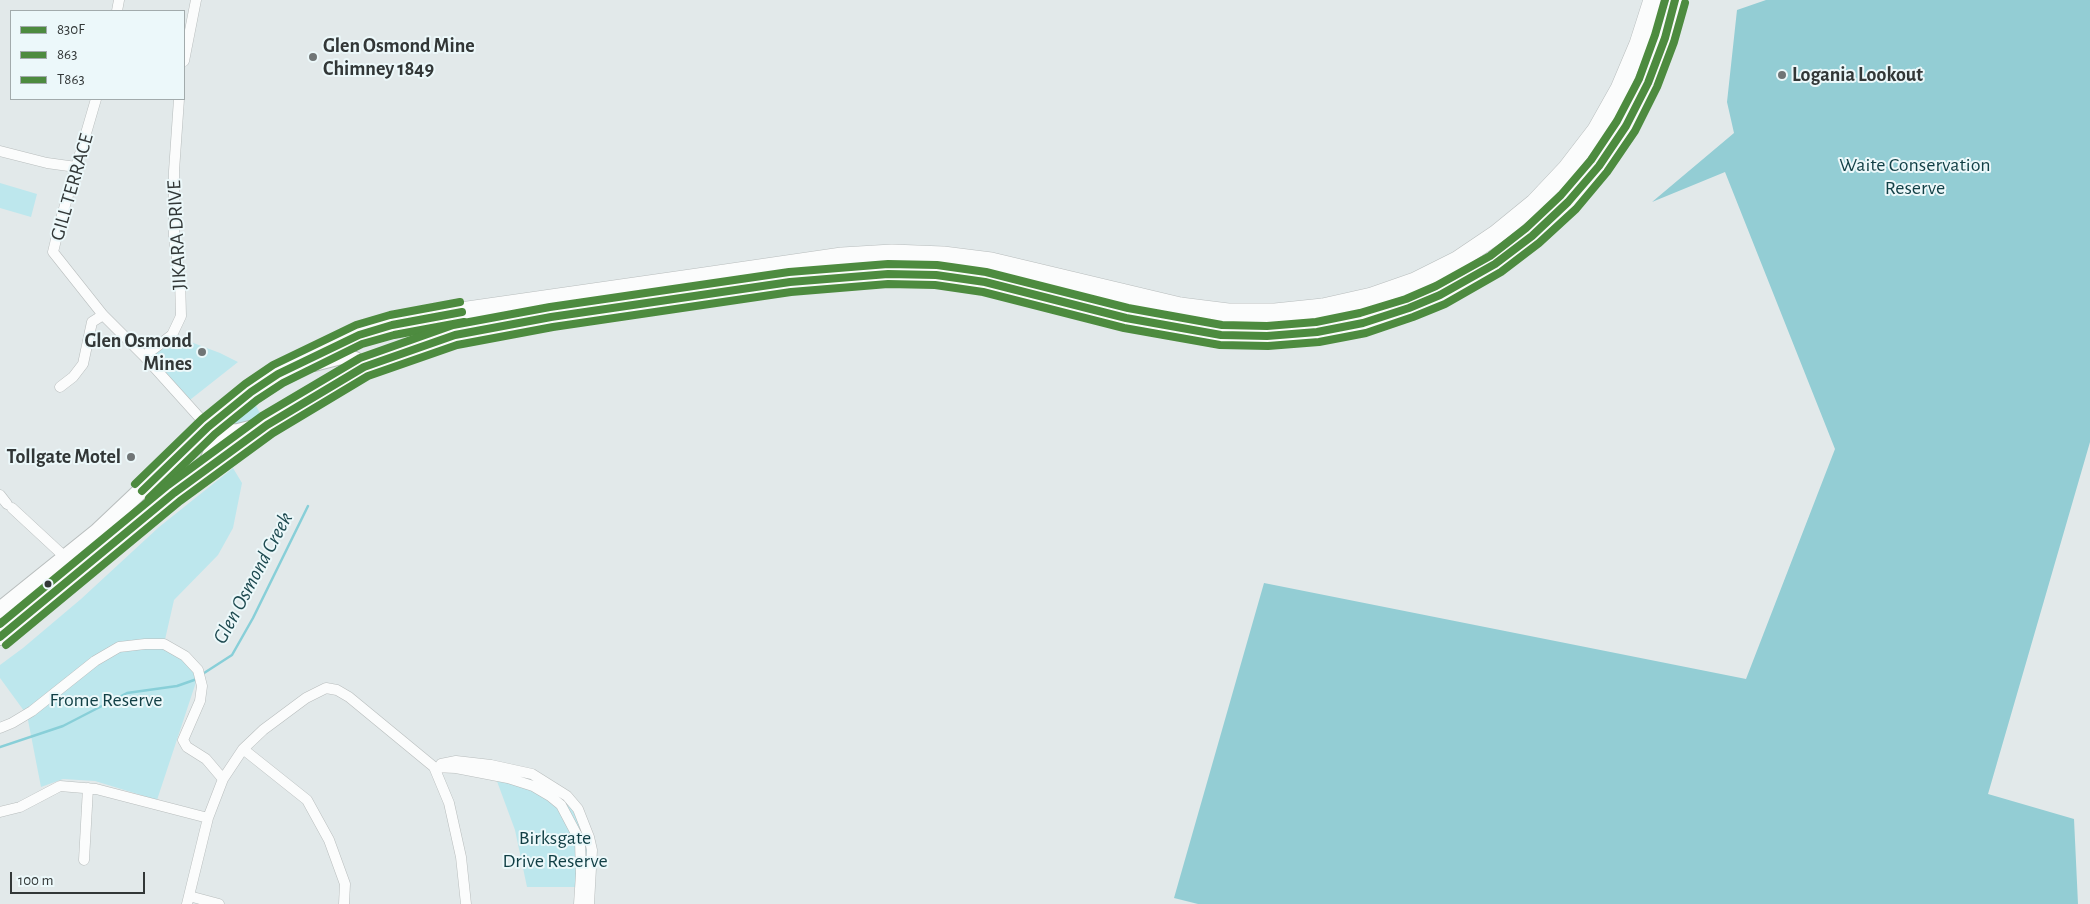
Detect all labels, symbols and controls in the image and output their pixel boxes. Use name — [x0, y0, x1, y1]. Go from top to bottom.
legend — [10, 10, 185, 100]
text: 830F — [57, 22, 85, 37]
place label: Glen Osmond Mine Chimney 1849 — [323, 34, 475, 81]
text: 863 — [57, 47, 77, 62]
marker: Glen Osmond Mine Chimney 1849 — [307, 51, 319, 63]
place label: Logania Lookout — [1792, 63, 1923, 87]
marker: Logania Lookout — [1776, 69, 1788, 81]
text: T863 — [57, 72, 85, 87]
street label: GILL TERRACE — [45, 131, 99, 243]
park label: Waite Conservation Reserve — [1839, 153, 1991, 200]
street label: JIKARA DRIVE — [162, 179, 192, 291]
place label: Glen Osmond Mines — [84, 329, 192, 376]
marker: Glen Osmond Mines — [196, 346, 208, 358]
place label: Tollgate Motel — [7, 445, 121, 469]
marker: Tollgate Motel — [125, 451, 137, 463]
water label: Glen Osmond Creek — [208, 508, 298, 648]
unlabelled marker — [43, 579, 53, 589]
park label: Frome Reserve — [50, 688, 162, 712]
park label: Birksgate Drive Reserve — [502, 826, 608, 873]
scale bar — [12, 862, 148, 894]
text: 100 m — [18, 873, 53, 888]

